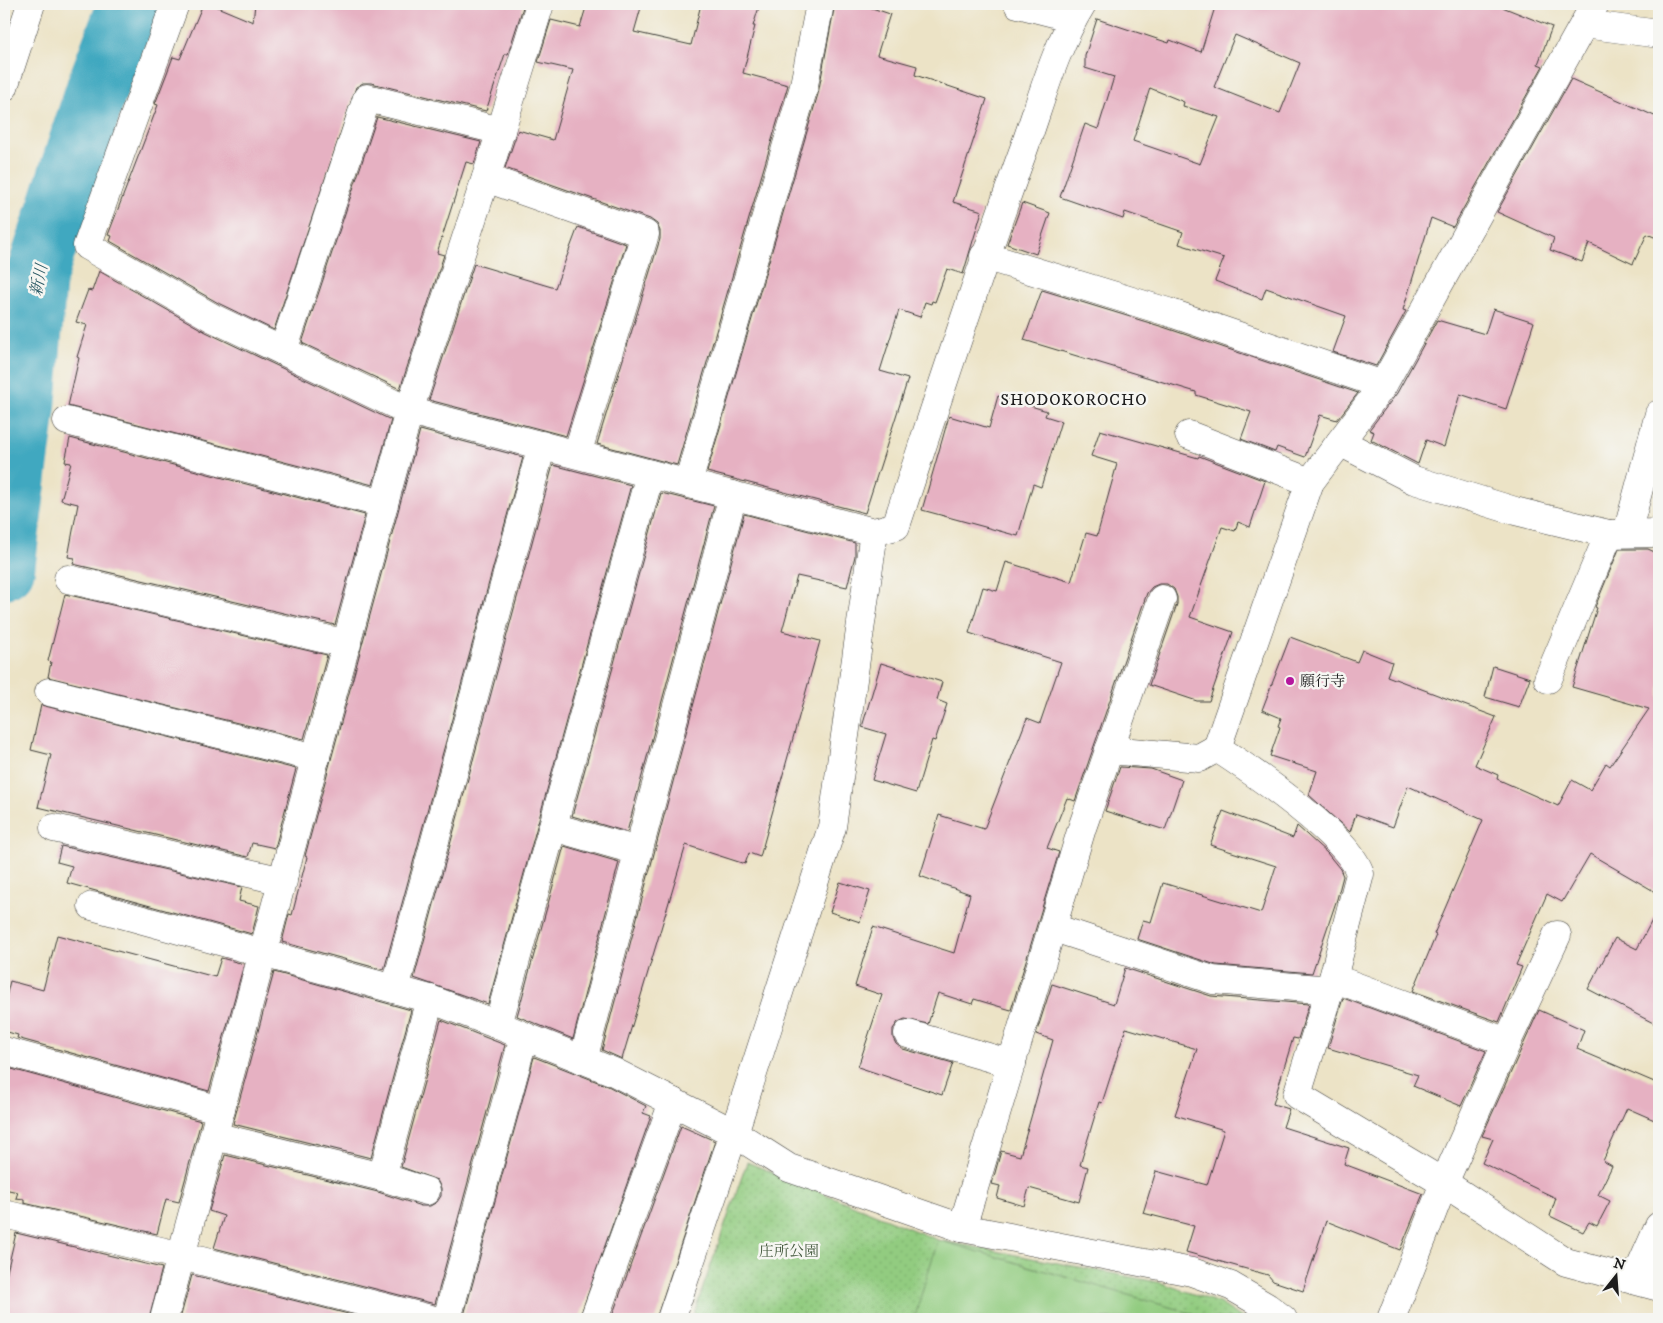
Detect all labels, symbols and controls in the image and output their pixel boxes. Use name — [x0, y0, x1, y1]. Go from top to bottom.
water label: 新川 — [26, 261, 52, 298]
district label: SHODOKOROCHO — [1000, 390, 1148, 410]
place label: 願行寺 — [1300, 672, 1345, 691]
marker: 願行寺 — [1284, 675, 1296, 687]
park label: 庄所公園 — [759, 1242, 819, 1261]
north arrow — [1590, 1250, 1640, 1300]
text: N — [1611, 1254, 1628, 1275]

